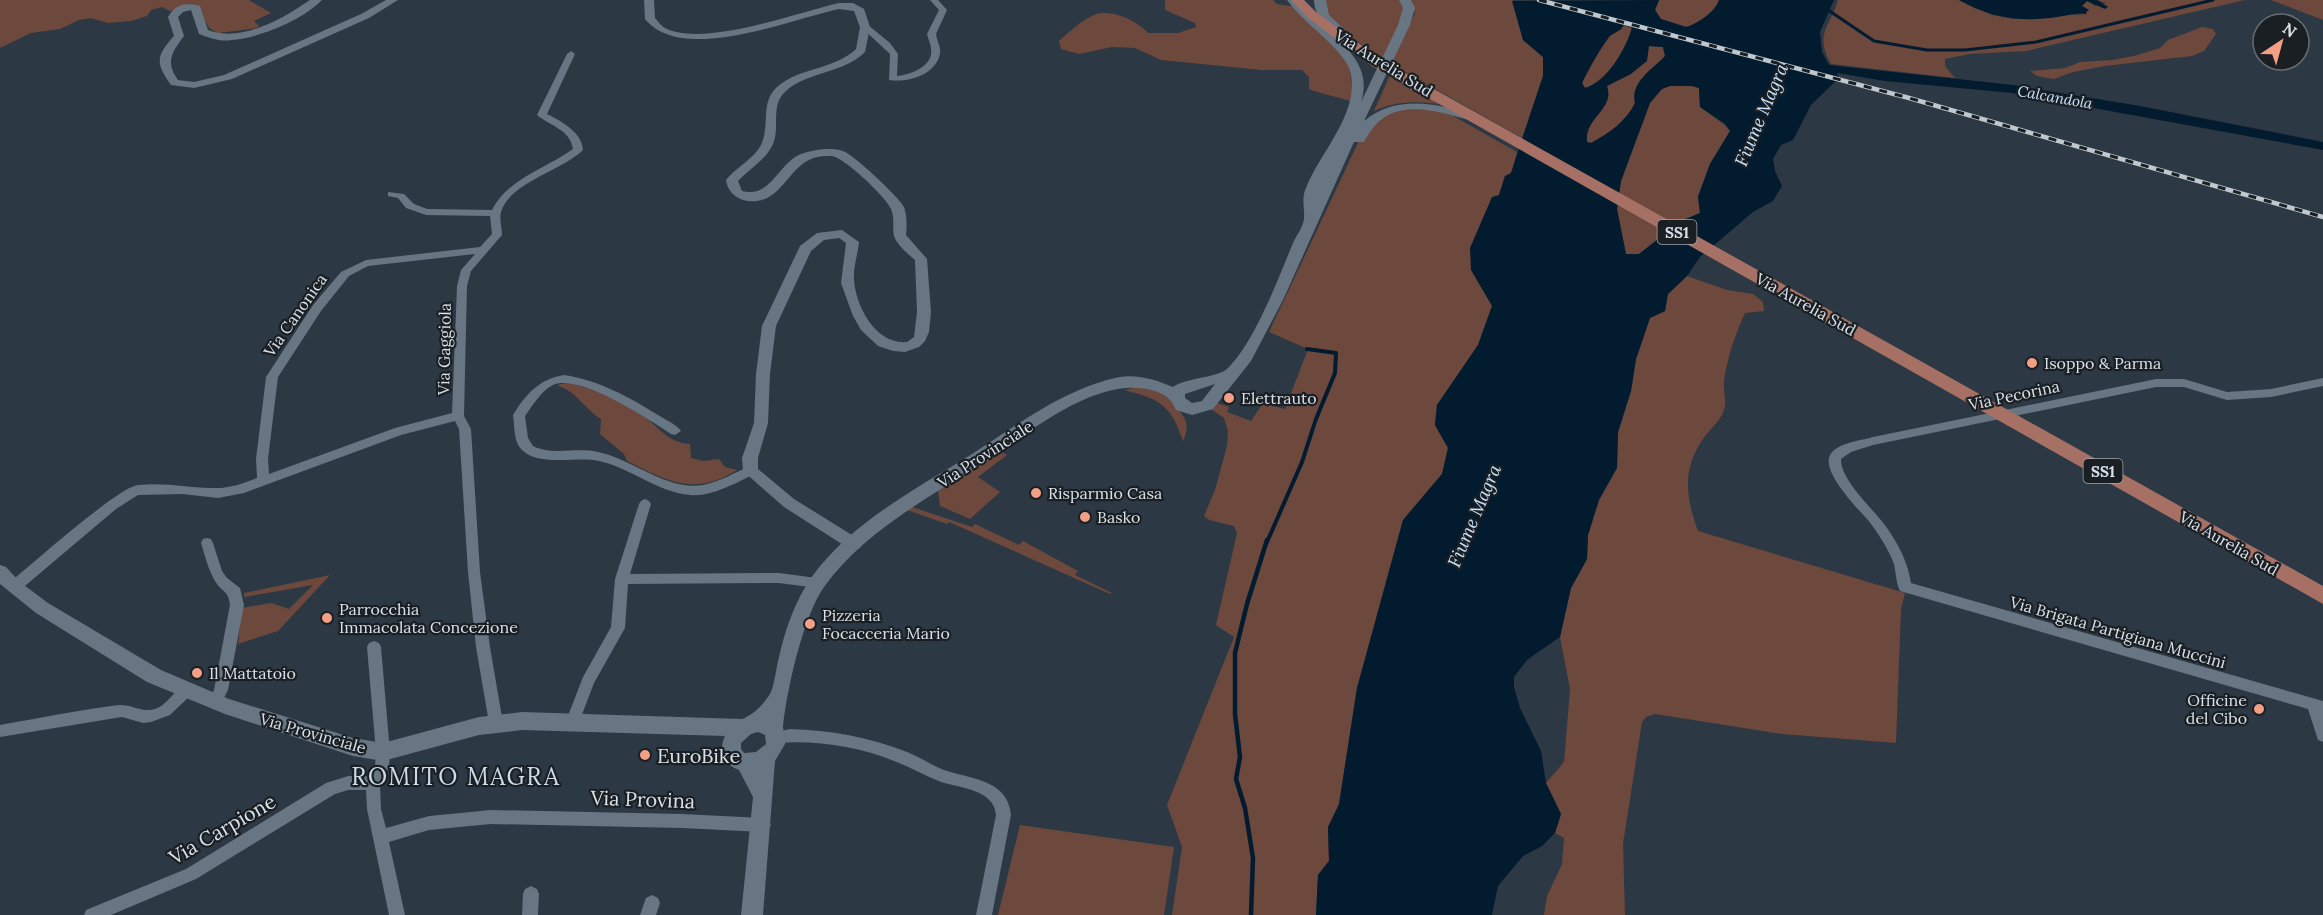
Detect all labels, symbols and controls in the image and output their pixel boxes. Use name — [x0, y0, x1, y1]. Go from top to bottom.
north arrow — [2251, 12, 2311, 72]
text: N — [2279, 18, 2301, 42]
street label: Via Aurelia Sud — [1331, 24, 1437, 101]
water label: Fiume Magra — [1729, 60, 1793, 170]
water label: Calcandola — [2016, 81, 2095, 113]
road number: SS1 — [1658, 220, 1696, 244]
street label: Via Aurelia Sud — [1751, 268, 1860, 340]
street label: Via Canonica — [259, 270, 331, 361]
street label: Via Gaggiola — [433, 303, 455, 396]
place label: Isoppo & Parma — [2044, 353, 2161, 373]
marker: Isoppo & Parma — [2025, 356, 2039, 370]
street label: Via Pecorina — [1966, 376, 2061, 415]
place label: Elettrauto — [1241, 388, 1317, 408]
marker: Elettrauto — [1222, 391, 1236, 405]
street label: Via Provinciale — [933, 416, 1037, 493]
road number: SS1 — [2084, 459, 2122, 483]
water label: Fiume Magra — [1442, 461, 1506, 571]
place label: Risparmio Casa — [1048, 483, 1162, 503]
marker: Risparmio Casa — [1029, 486, 1043, 500]
street label: Via Aurelia Sud — [2175, 506, 2283, 580]
place label: Basko — [1097, 507, 1140, 527]
marker: Basko — [1078, 510, 1092, 524]
street label: Via Brigata Partigiana Muccini — [2007, 591, 2228, 672]
place label: Parrocchia Immacolata Concezione — [339, 599, 518, 637]
place label: Pizzeria Focacceria Mario — [822, 605, 950, 643]
marker: Parrocchia Immacolata Concezione — [320, 611, 334, 625]
marker: Pizzeria Focacceria Mario — [803, 617, 817, 631]
place label: Il Mattatoio — [209, 663, 296, 683]
marker: Il Mattatoio — [190, 666, 204, 680]
place label: Officine del Cibo — [2186, 690, 2247, 728]
marker: Officine del Cibo — [2252, 702, 2266, 716]
street label: Via Provinciale — [257, 708, 369, 758]
place label: EuroBike — [657, 743, 740, 768]
marker: EuroBike — [638, 748, 652, 762]
district label: ROMITO MAGRA — [351, 761, 561, 792]
street label: Via Provina — [589, 785, 696, 813]
street label: Via Carpione — [163, 788, 280, 870]

